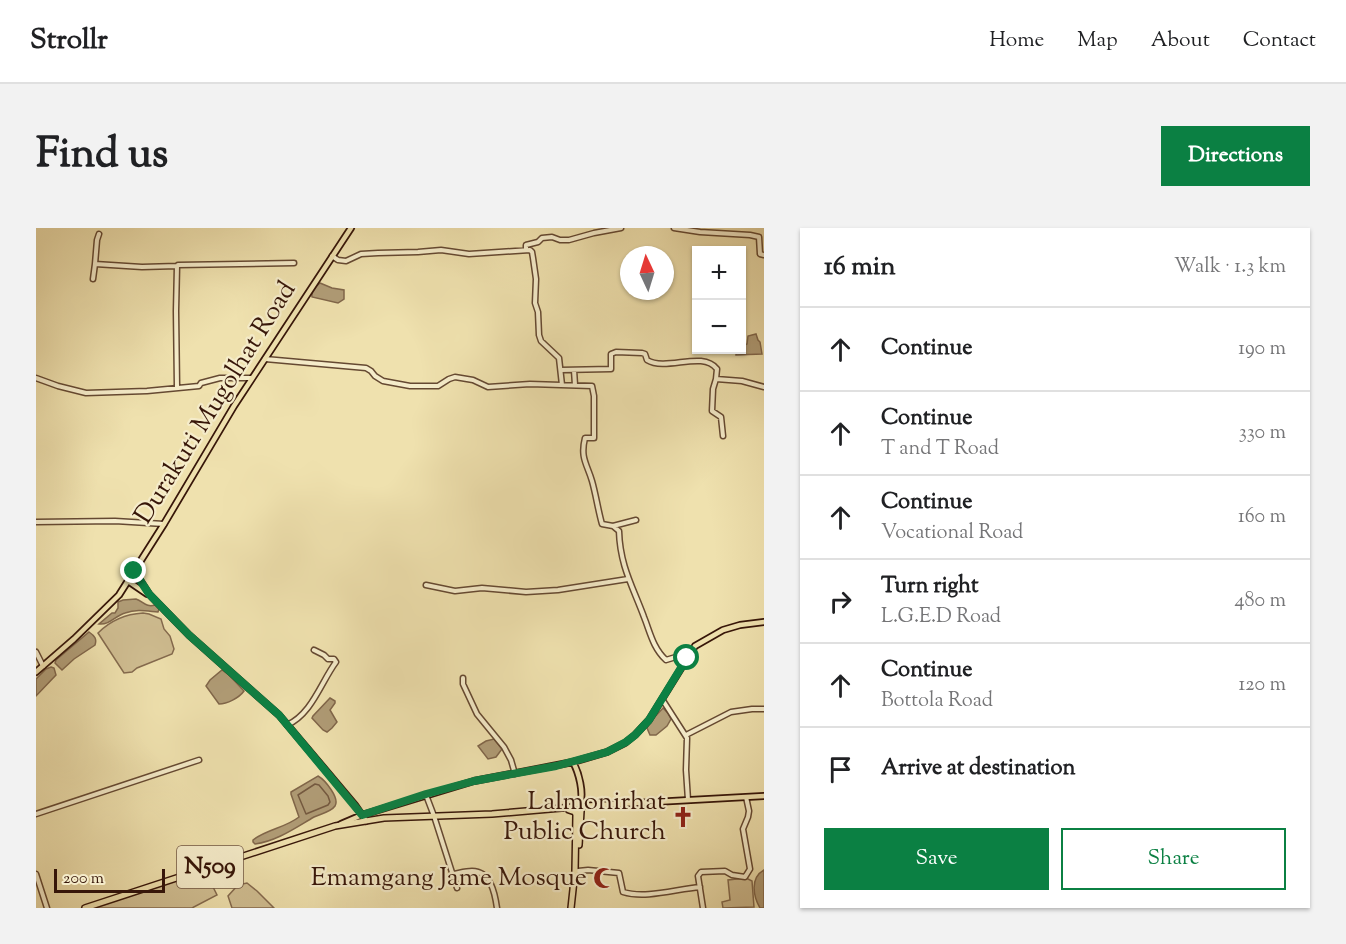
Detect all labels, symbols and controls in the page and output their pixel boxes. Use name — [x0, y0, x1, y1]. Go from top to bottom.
text: Strollr — [30, 21, 108, 61]
text: Home — [989, 26, 1044, 56]
text: Map — [1077, 26, 1118, 56]
text: About — [1151, 26, 1210, 56]
text: Contact — [1243, 26, 1316, 56]
text: Find us — [36, 126, 168, 186]
button: Directions — [1161, 126, 1310, 186]
north arrow — [620, 246, 674, 300]
map controls — [692, 246, 746, 354]
button: + — [692, 246, 746, 300]
text: 16 min — [824, 249, 896, 286]
text: Walk · 1.3 km — [1174, 253, 1286, 282]
street label: Durakuti Mugolhat Road — [126, 274, 306, 532]
button: − — [692, 300, 746, 354]
icon: ahead — [824, 333, 857, 366]
text: Continue — [881, 333, 972, 365]
text: 190 m — [1238, 335, 1286, 364]
text: Continue — [881, 403, 972, 435]
icon: ahead — [824, 417, 857, 450]
text: 330 m — [1239, 419, 1286, 448]
text: T and T Road — [881, 435, 999, 464]
text: Continue — [881, 487, 972, 519]
icon: ahead — [824, 501, 857, 534]
text: 160 m — [1238, 503, 1286, 532]
text: Vocational Road — [881, 519, 1023, 548]
route end — [120, 557, 146, 583]
text: Turn right — [881, 571, 978, 603]
icon: right — [824, 585, 857, 618]
text: 480 m — [1235, 587, 1286, 616]
text: L.G.E.D Road — [881, 603, 1001, 632]
route start — [673, 644, 699, 670]
text: Continue — [881, 655, 972, 687]
icon: ahead — [824, 669, 857, 702]
text: 120 m — [1238, 671, 1286, 700]
text: Bottola Road — [881, 687, 993, 716]
icon: arrive — [824, 753, 857, 786]
text: Arrive at destination — [881, 753, 1076, 785]
place label: Lalmonirhat Public Church — [503, 784, 666, 851]
church icon: Lalmonirhat Public Church — [671, 805, 695, 829]
button: Save — [824, 828, 1049, 890]
button: Share — [1061, 828, 1286, 890]
road number: N509 — [177, 846, 243, 888]
place label: Emamgang Jame Mosque — [311, 860, 587, 897]
scale bar — [54, 866, 165, 894]
mosque icon: Emamgang Jame Mosque — [592, 866, 616, 890]
text: 200 m — [63, 868, 104, 891]

